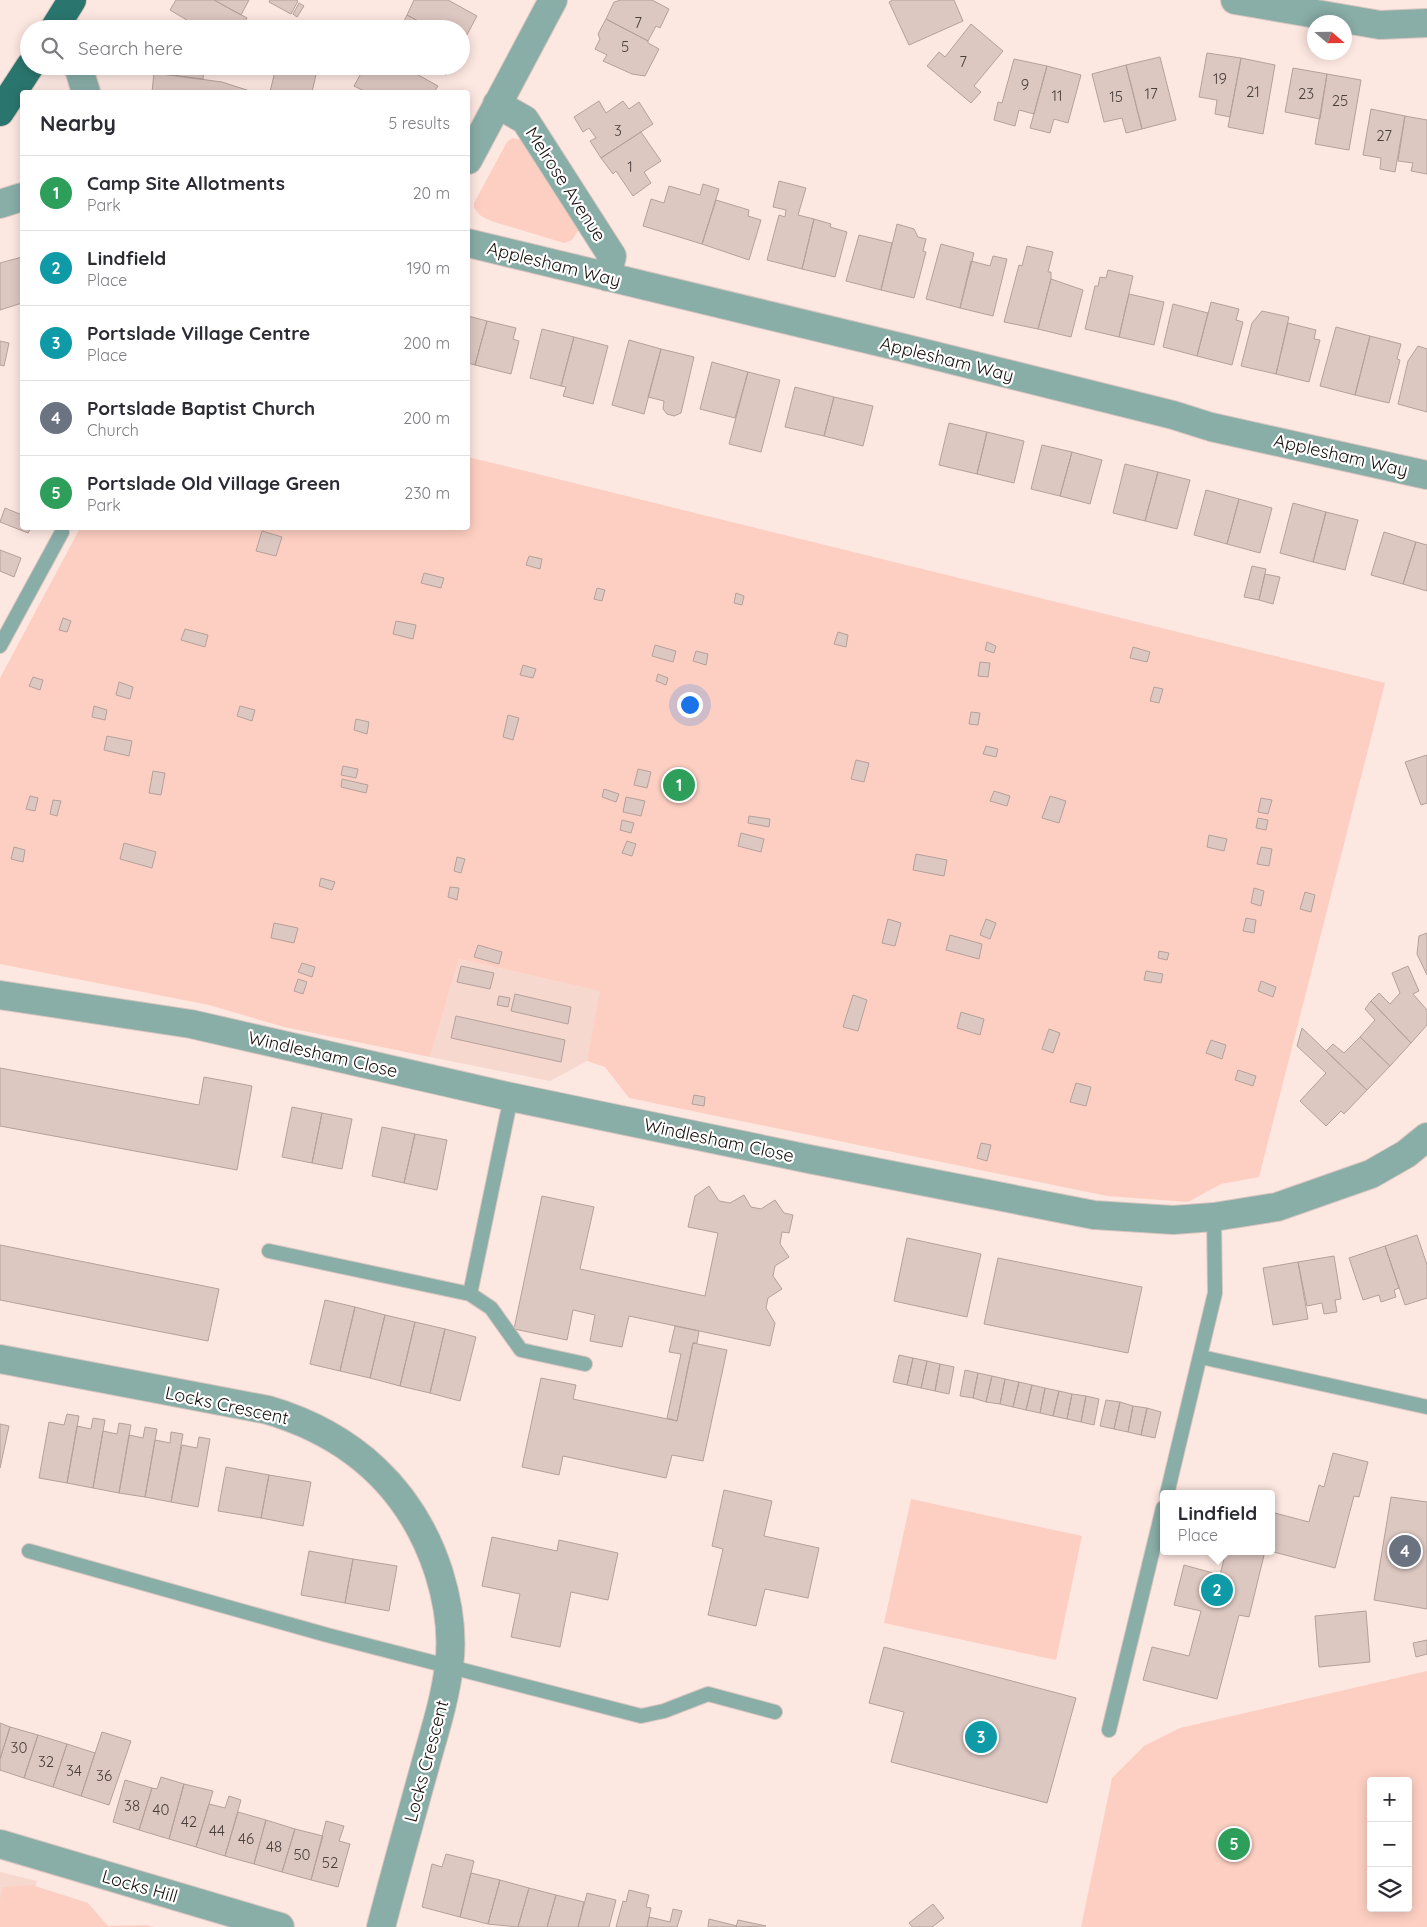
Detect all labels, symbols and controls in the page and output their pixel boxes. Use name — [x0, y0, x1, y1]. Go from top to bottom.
house number: 7 — [634, 13, 642, 32]
north arrow — [1307, 15, 1352, 60]
search box — [20, 20, 470, 75]
icon: search — [38, 34, 66, 62]
text: Search here — [78, 36, 183, 60]
house number: 5 — [621, 37, 629, 56]
house number: 7 — [959, 52, 967, 71]
house number: 19 — [1213, 69, 1227, 88]
house number: 9 — [1021, 75, 1029, 94]
house number: 21 — [1246, 82, 1260, 101]
house number: 17 — [1144, 84, 1158, 103]
house number: 23 — [1298, 84, 1314, 103]
house number: 11 — [1051, 86, 1063, 105]
house number: 15 — [1109, 87, 1123, 106]
house number: 25 — [1332, 91, 1348, 110]
text: Nearby — [40, 110, 116, 136]
text: 5 results — [389, 113, 450, 133]
house number: 3 — [614, 121, 622, 140]
street label: Melrose Avenue — [520, 123, 612, 245]
house number: 27 — [1376, 126, 1392, 145]
house number: 1 — [627, 157, 633, 176]
text: Camp Site Allotments — [87, 171, 285, 195]
text: 1 — [53, 183, 59, 203]
text: 20 m — [413, 183, 450, 203]
text: Park — [87, 195, 121, 215]
street label: Applesham Way — [485, 236, 623, 292]
text: Lindfield — [87, 246, 166, 270]
text: 2 — [51, 258, 61, 278]
text: 190 m — [407, 258, 450, 278]
text: Place — [87, 270, 127, 290]
text: Portslade Village Centre — [87, 321, 310, 345]
street label: Applesham Way — [878, 331, 1016, 387]
text: 3 — [52, 333, 60, 353]
text: 200 m — [403, 333, 450, 353]
text: Place — [87, 345, 127, 365]
text: Portslade Baptist Church — [87, 396, 315, 420]
text: 4 — [51, 408, 61, 428]
text: 200 m — [403, 408, 450, 428]
text: Church — [87, 420, 139, 440]
street label: Applesham Way — [1272, 428, 1410, 482]
text: Portslade Old Village Green — [87, 471, 340, 495]
text: 5 — [51, 483, 61, 503]
text: 230 m — [404, 483, 450, 503]
text: Park — [87, 495, 121, 515]
your location — [677, 692, 703, 718]
pin: 1 — [663, 766, 695, 804]
street label: Windlesham Close — [246, 1026, 400, 1082]
street label: Windlesham Close — [642, 1113, 796, 1167]
street label: Locks Crescent — [163, 1381, 291, 1429]
popup — [1160, 1490, 1275, 1555]
text: Lindfield — [1178, 1501, 1257, 1525]
text: Place — [1178, 1525, 1218, 1545]
pin: 4 — [1389, 1532, 1421, 1570]
pin: 2 — [1201, 1571, 1233, 1609]
street label: Locks Crescent — [399, 1697, 453, 1825]
pin: 3 — [965, 1718, 997, 1756]
house number: 30 — [11, 1738, 27, 1757]
house number: 32 — [38, 1752, 54, 1771]
house number: 34 — [66, 1761, 82, 1780]
house number: 36 — [96, 1766, 112, 1785]
map controls — [1367, 1777, 1412, 1912]
button: + — [1367, 1777, 1412, 1822]
house number: 38 — [124, 1796, 140, 1815]
house number: 40 — [153, 1800, 169, 1819]
house number: 42 — [181, 1812, 197, 1831]
house number: 44 — [209, 1821, 225, 1840]
button: − — [1367, 1822, 1412, 1867]
pin: 5 — [1218, 1825, 1250, 1863]
house number: 46 — [238, 1829, 254, 1848]
house number: 48 — [266, 1837, 282, 1856]
house number: 50 — [293, 1845, 311, 1864]
house number: 52 — [322, 1853, 338, 1872]
street label: Locks Hill — [99, 1864, 181, 1908]
button: layers — [1367, 1867, 1412, 1912]

